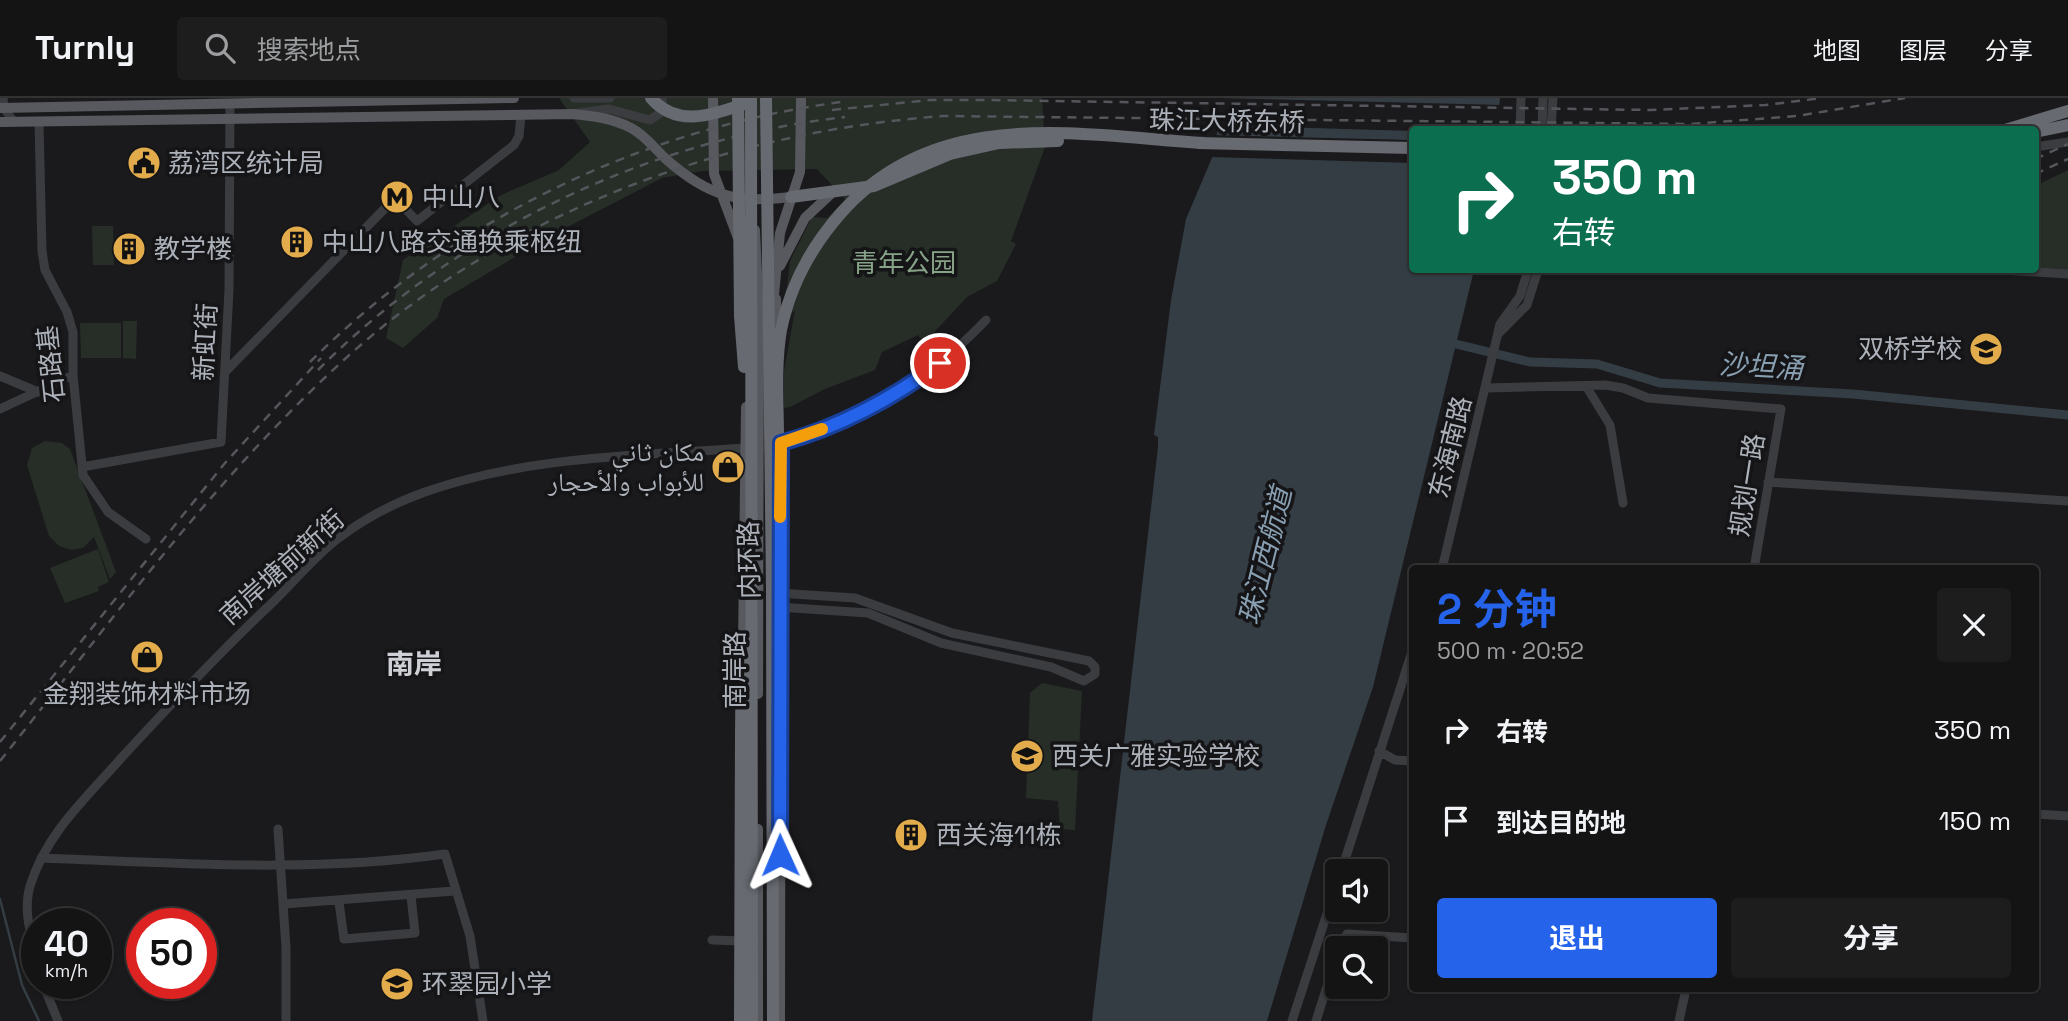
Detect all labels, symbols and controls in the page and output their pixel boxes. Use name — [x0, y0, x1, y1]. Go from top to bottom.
search box — [177, 17, 667, 80]
text: Turnly — [35, 27, 135, 69]
icon: search — [201, 29, 239, 67]
text: 搜索地点 — [257, 33, 361, 67]
text: 地图 — [1813, 35, 1861, 66]
text: 图层 — [1899, 35, 1947, 66]
text: 分享 — [1985, 35, 2033, 66]
street label: 珠江大桥东桥 — [1149, 103, 1305, 139]
public building icon: 荔湾区统计局 — [125, 144, 163, 182]
place label: 荔湾区统计局 — [168, 146, 324, 180]
text: 350 m — [1552, 146, 1697, 208]
icon: right — [1437, 154, 1528, 245]
metro station icon: 中山八 — [378, 178, 416, 216]
place label: 中山八 — [422, 180, 500, 214]
text: 右转 — [1552, 213, 1616, 253]
building icon: 中山八路交通换乘枢纽 — [278, 223, 316, 261]
place label: 中山八路交通换乘枢纽 — [322, 225, 582, 259]
building icon: 教学楼 — [110, 230, 148, 268]
place label: 教学楼 — [154, 232, 232, 266]
park label: 青年公园 — [852, 246, 956, 280]
street label: 新虹街 — [186, 302, 224, 382]
street label: 石路基 — [30, 323, 72, 405]
school or university icon: 双桥学校 — [1967, 330, 2005, 368]
place label: 双桥学校 — [1858, 332, 1962, 366]
pin — [910, 333, 970, 393]
icon: arrive — [921, 344, 959, 382]
water label: 沙坦涌 — [1718, 346, 1807, 386]
street label: 东海南路 — [1421, 392, 1479, 502]
street label: 规划一路 — [1722, 431, 1772, 539]
place label: مكان ثاني للأبواب والأحجار — [547, 435, 704, 499]
shop icon: مكان ثاني للأبواب والأحجار — [709, 448, 747, 486]
water label: 珠江西航道 — [1231, 480, 1300, 628]
street label: 南岸塘前新街 — [213, 502, 351, 632]
street label: 内环路 — [731, 521, 767, 599]
text: 2 分钟 — [1437, 583, 1557, 636]
button: close — [1937, 588, 2011, 662]
street label: 南岸路 — [718, 631, 752, 709]
text: 500 m · 20:52 — [1437, 636, 1584, 666]
shop icon: 金翔装饰材料市场 — [128, 638, 166, 676]
district label: 南岸 — [386, 646, 442, 682]
place label: 金翔装饰材料市场 — [43, 677, 251, 711]
icon: right — [1437, 711, 1475, 749]
text: 350 m — [1934, 713, 2011, 747]
text: 右转 — [1496, 715, 1548, 749]
school or university icon: 西关广雅实验学校 — [1008, 737, 1046, 775]
place label: 西关广雅实验学校 — [1052, 739, 1260, 773]
icon: arrive — [1437, 802, 1475, 840]
text: 150 m — [1939, 804, 2011, 838]
text: 到达目的地 — [1496, 806, 1626, 840]
building icon: 西关海11栋 — [892, 816, 930, 854]
position arrow — [743, 818, 817, 892]
place label: 西关海11栋 — [936, 818, 1062, 852]
map controls — [1325, 859, 1388, 999]
button: sound — [1325, 859, 1388, 922]
button: 退出 — [1437, 898, 1717, 978]
button: 分享 — [1731, 898, 2011, 978]
speed limit sign: 50 — [126, 908, 217, 999]
text: 40 — [44, 922, 89, 966]
button: search — [1325, 936, 1388, 999]
text: km/h — [45, 959, 88, 982]
school or university icon: 环翠园小学 — [378, 965, 416, 1003]
place label: 环翠园小学 — [422, 967, 552, 1001]

